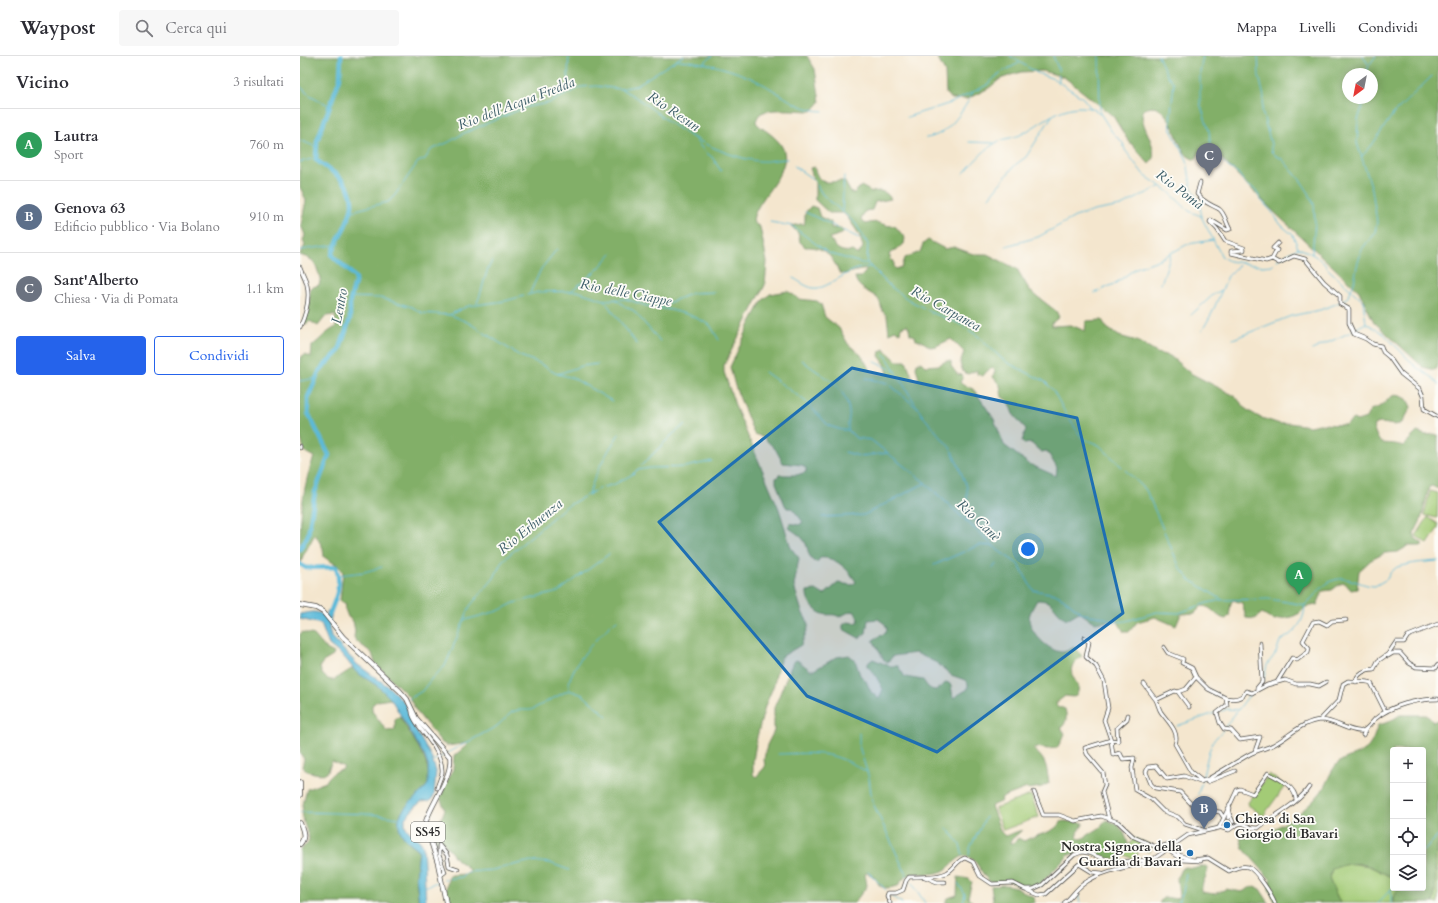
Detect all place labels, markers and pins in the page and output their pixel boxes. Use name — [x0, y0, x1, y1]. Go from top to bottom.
pin: C — [1196, 143, 1222, 176]
pin: A — [1286, 562, 1312, 595]
pin: B — [1191, 796, 1217, 829]
place label: Chiesa di San Giorgio di Bavari — [1235, 810, 1338, 843]
marker: Chiesa di San Giorgio di Bavari — [1222, 820, 1232, 830]
place label: Nostra Signora della Guardia di Bavari — [1061, 838, 1183, 871]
marker: Nostra Signora della Guardia di Bavari — [1185, 848, 1195, 858]

